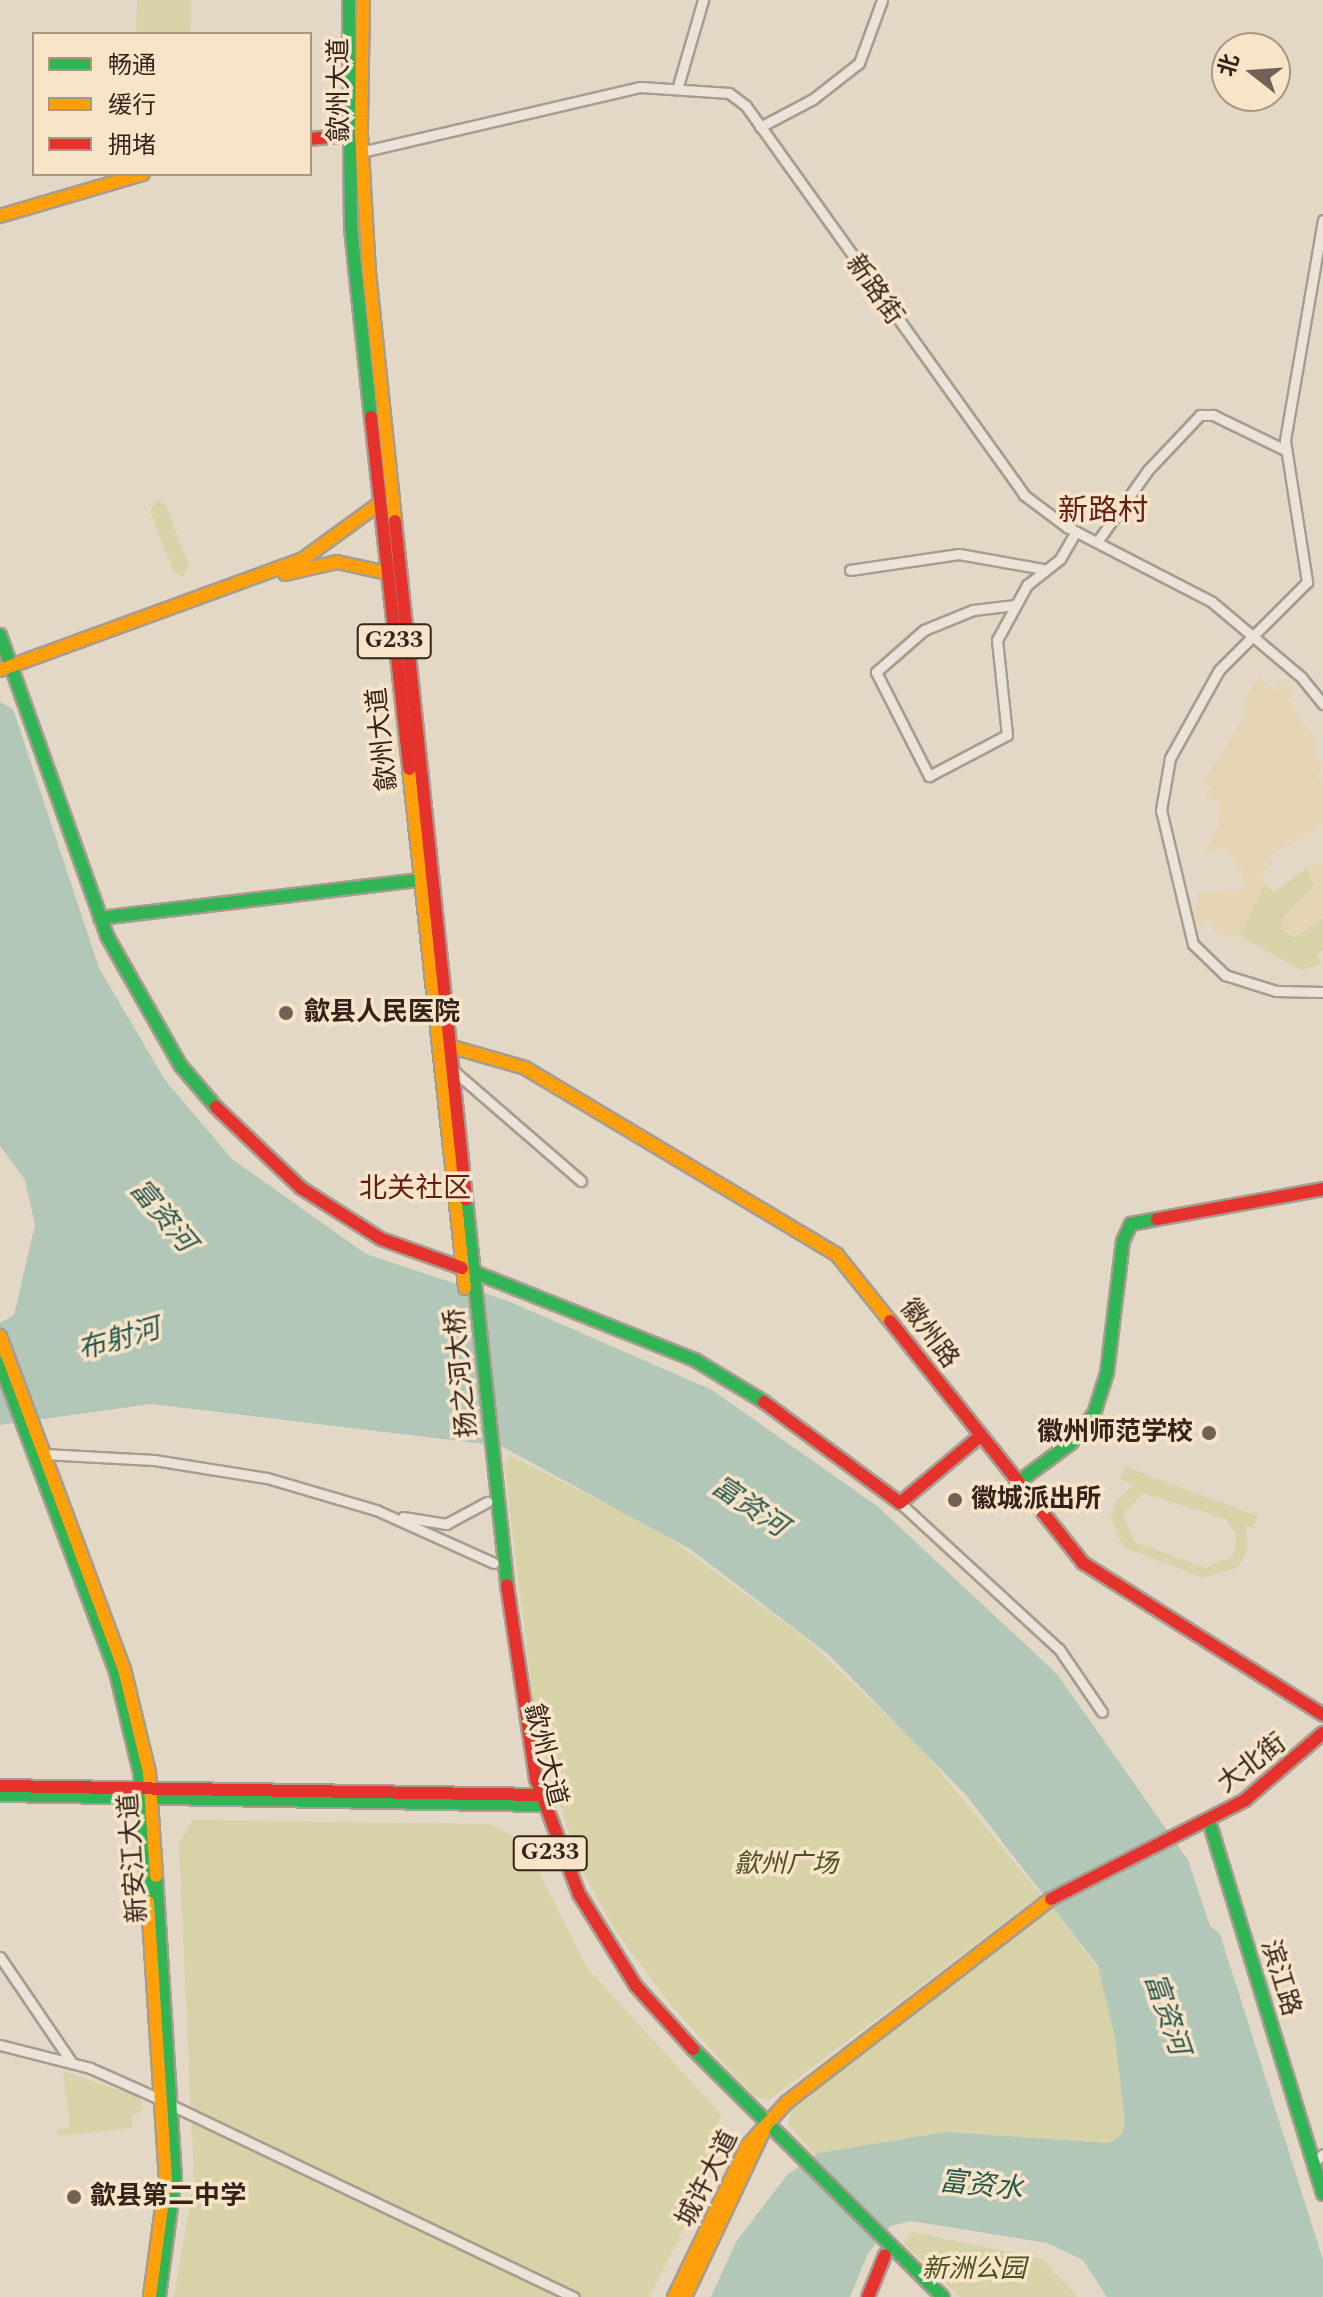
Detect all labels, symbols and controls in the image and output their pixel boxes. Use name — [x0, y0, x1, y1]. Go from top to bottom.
legend — [32, 32, 312, 176]
north arrow — [1211, 32, 1291, 112]
street label: 歙州大道 — [324, 38, 356, 142]
text: 畅通 — [108, 48, 156, 84]
text: 北 — [1210, 50, 1248, 81]
text: 缓行 — [108, 88, 156, 124]
text: 拥堵 — [108, 128, 156, 164]
street label: 新路街 — [839, 249, 909, 331]
district label: 新路村 — [1058, 493, 1148, 529]
road number: G233 — [356, 621, 432, 661]
street label: 歙州大道 — [362, 686, 404, 792]
place label: 歙县人民医院 — [304, 997, 460, 1029]
marker: 歙县人民医院 — [275, 1002, 297, 1024]
district label: 北关社区 — [359, 1172, 471, 1206]
water label: 富资河 — [122, 1173, 202, 1259]
street label: 徽州路 — [893, 1293, 965, 1375]
street label: 扬之河大桥 — [440, 1307, 484, 1439]
water label: 布射河 — [74, 1312, 164, 1368]
place label: 徽州师范学校 — [1037, 1417, 1193, 1449]
marker: 徽州师范学校 — [1200, 1424, 1218, 1442]
water label: 富资河 — [705, 1470, 793, 1544]
place label: 徽城派出所 — [971, 1484, 1101, 1516]
marker: 徽城派出所 — [946, 1491, 964, 1509]
street label: 歙州大道 — [517, 1701, 573, 1809]
street label: 大北街 — [1211, 1728, 1293, 1800]
street label: 新安江大道 — [114, 1792, 154, 1924]
road number: G233 — [512, 1833, 588, 1873]
park label: 歙州广场 — [734, 1849, 838, 1881]
street label: 滨江路 — [1254, 1936, 1306, 2020]
water label: 富资河 — [1136, 1969, 1196, 2059]
street label: 城许大道 — [670, 2126, 746, 2232]
water label: 富资水 — [937, 2165, 1025, 2207]
place label: 歙县第二中学 — [90, 2181, 246, 2213]
marker: 歙县第二中学 — [65, 2188, 83, 2206]
park label: 新洲公园 — [922, 2254, 1026, 2286]

